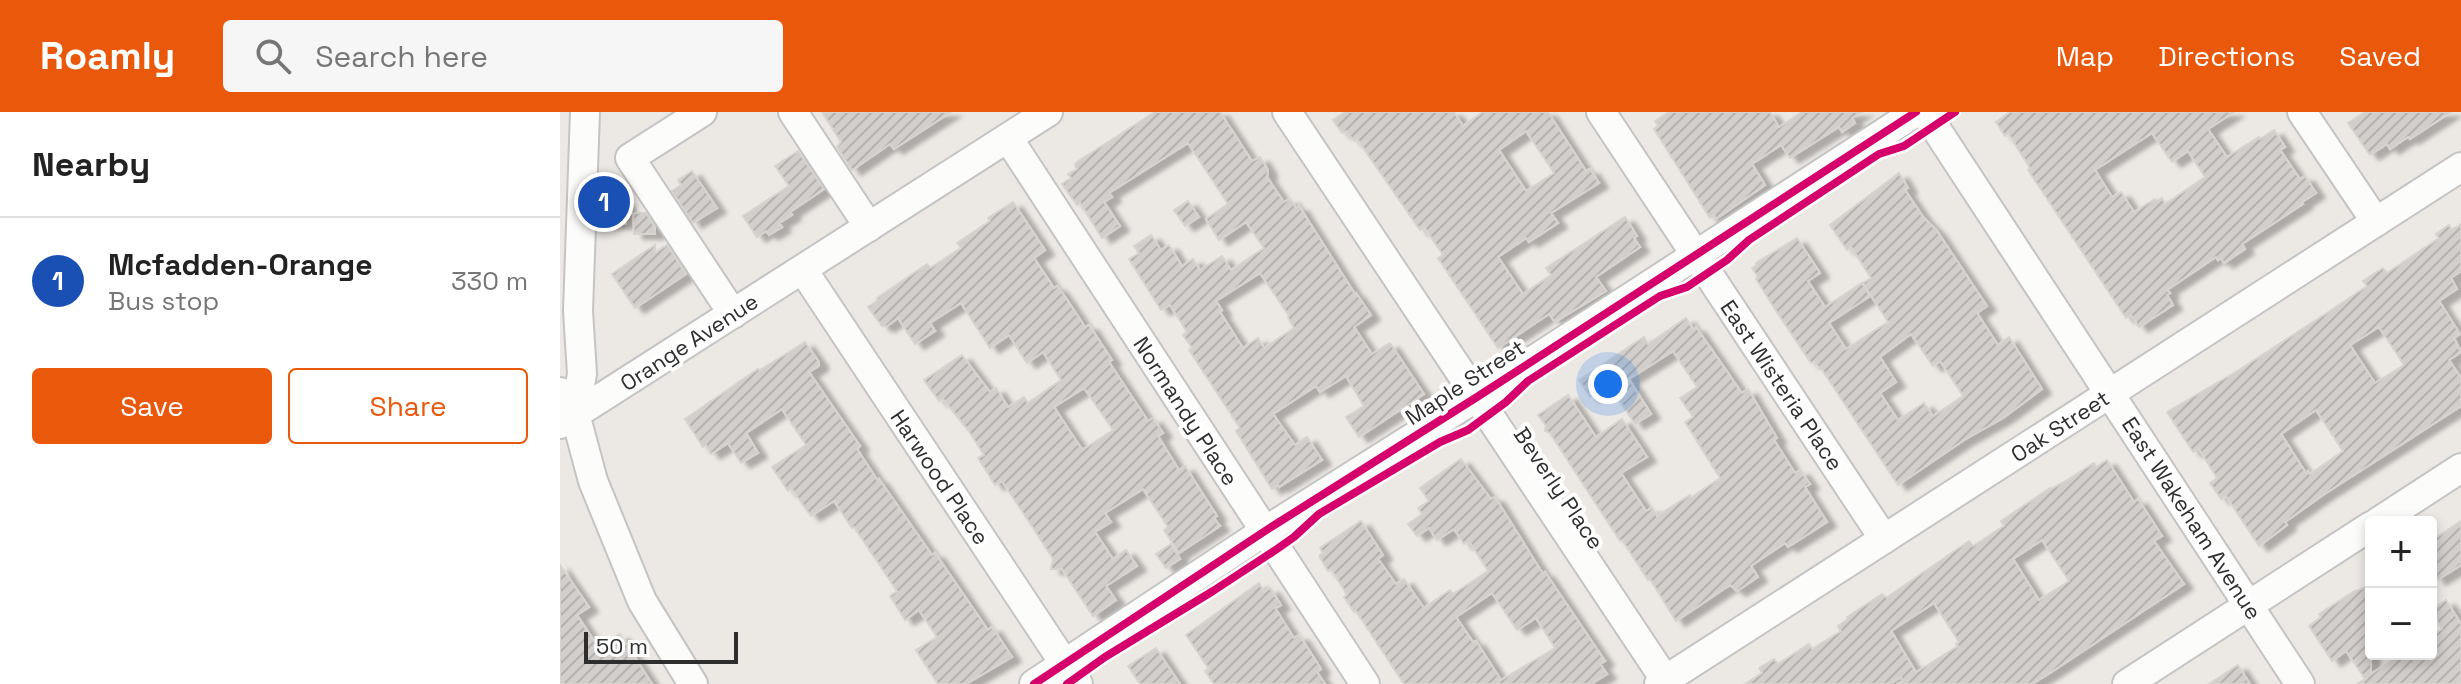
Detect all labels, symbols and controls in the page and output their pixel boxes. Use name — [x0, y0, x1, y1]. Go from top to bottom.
search box — [223, 20, 783, 92]
text: Roamly — [40, 32, 175, 80]
icon: search — [251, 34, 295, 78]
text: Search here — [315, 37, 488, 76]
text: Map — [2056, 38, 2114, 74]
text: Directions — [2158, 38, 2295, 74]
text: Saved — [2339, 38, 2421, 74]
text: Nearby — [32, 143, 150, 186]
pin: 1 — [578, 172, 630, 232]
text: Mcfadden-Orange — [108, 245, 373, 284]
text: 1 — [52, 264, 64, 298]
text: 330 m — [451, 264, 528, 298]
text: Bus stop — [108, 284, 219, 318]
street label: Orange Avenue — [615, 287, 763, 397]
street label: East Wisteria Place — [1715, 294, 1849, 476]
street label: Normandy Place — [1127, 331, 1245, 491]
street label: Maple Street — [1400, 333, 1530, 431]
your location — [1588, 364, 1628, 404]
button: Save — [32, 368, 272, 444]
button: Share — [288, 368, 528, 444]
street label: Oak Street — [2005, 384, 2115, 468]
street label: Harwood Place — [885, 404, 995, 550]
street label: East Wakeham Avenue — [2116, 411, 2268, 625]
street label: Beverly Place — [1508, 422, 1610, 554]
map controls — [2365, 516, 2437, 660]
button: + — [2365, 516, 2437, 588]
button: − — [2365, 588, 2437, 660]
scale bar — [584, 628, 738, 664]
text: 50 m — [596, 632, 648, 660]

